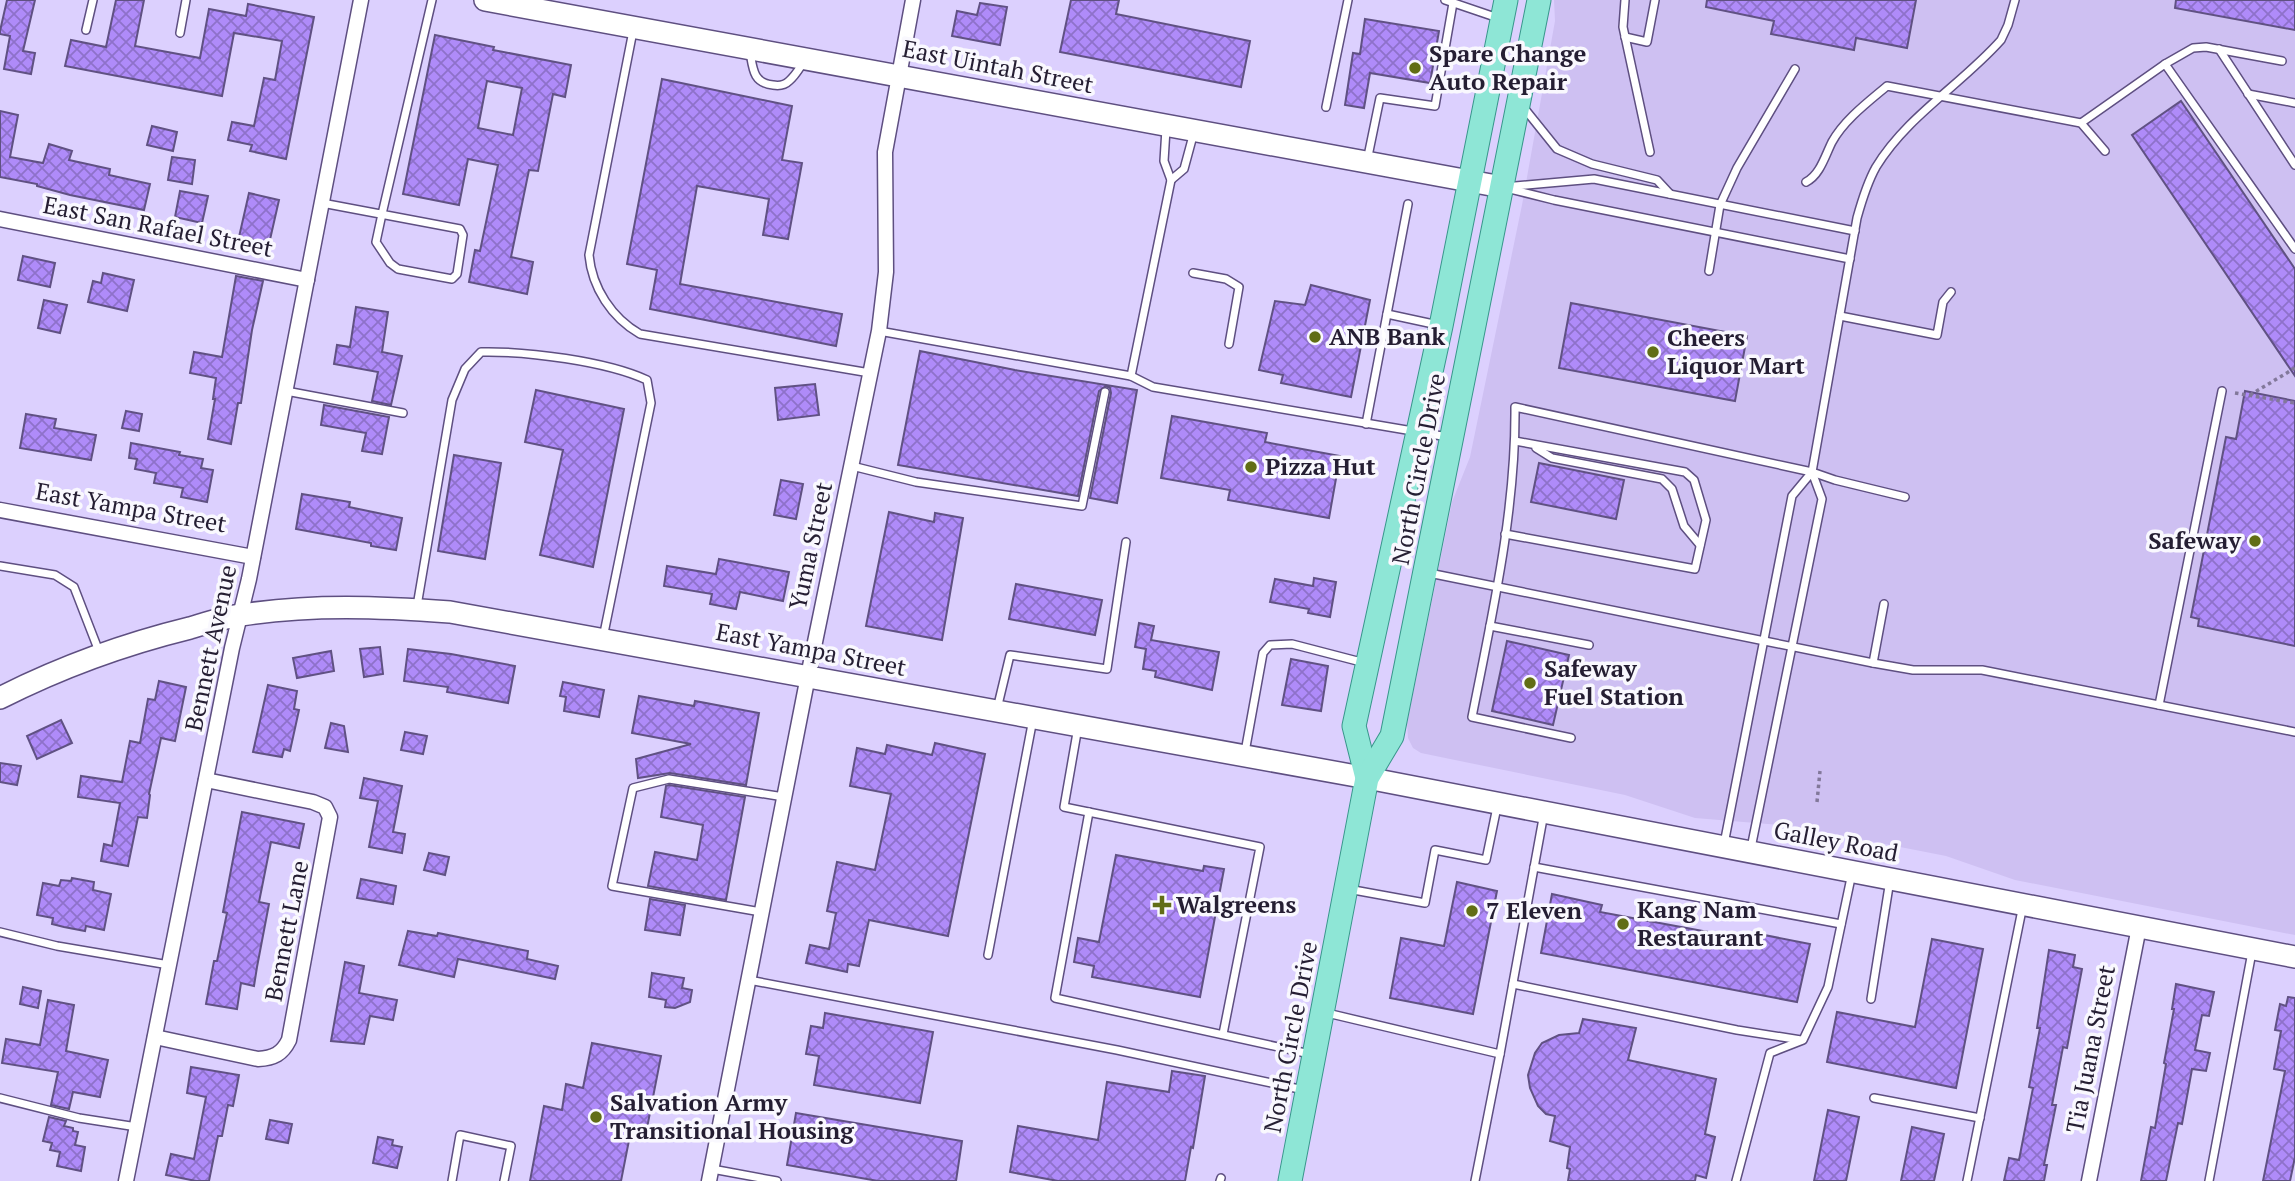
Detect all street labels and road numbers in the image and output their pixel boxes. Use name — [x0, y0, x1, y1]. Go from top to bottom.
street label: East Uintah Street — [900, 32, 1096, 100]
street label: East San Rafael Street — [41, 188, 276, 264]
street label: North Circle Drive — [1384, 370, 1452, 567]
street label: East Yampa Street — [33, 474, 229, 540]
street label: Yuma Street — [781, 479, 839, 613]
street label: Bennett Avenue — [177, 562, 243, 734]
street label: East Yampa Street — [713, 615, 909, 683]
street label: Galley Road — [1771, 813, 1901, 869]
street label: Bennett Lane — [257, 858, 315, 1004]
street label: North Circle Drive — [1256, 938, 1324, 1135]
street label: Tia Juana Street — [2058, 962, 2122, 1135]

